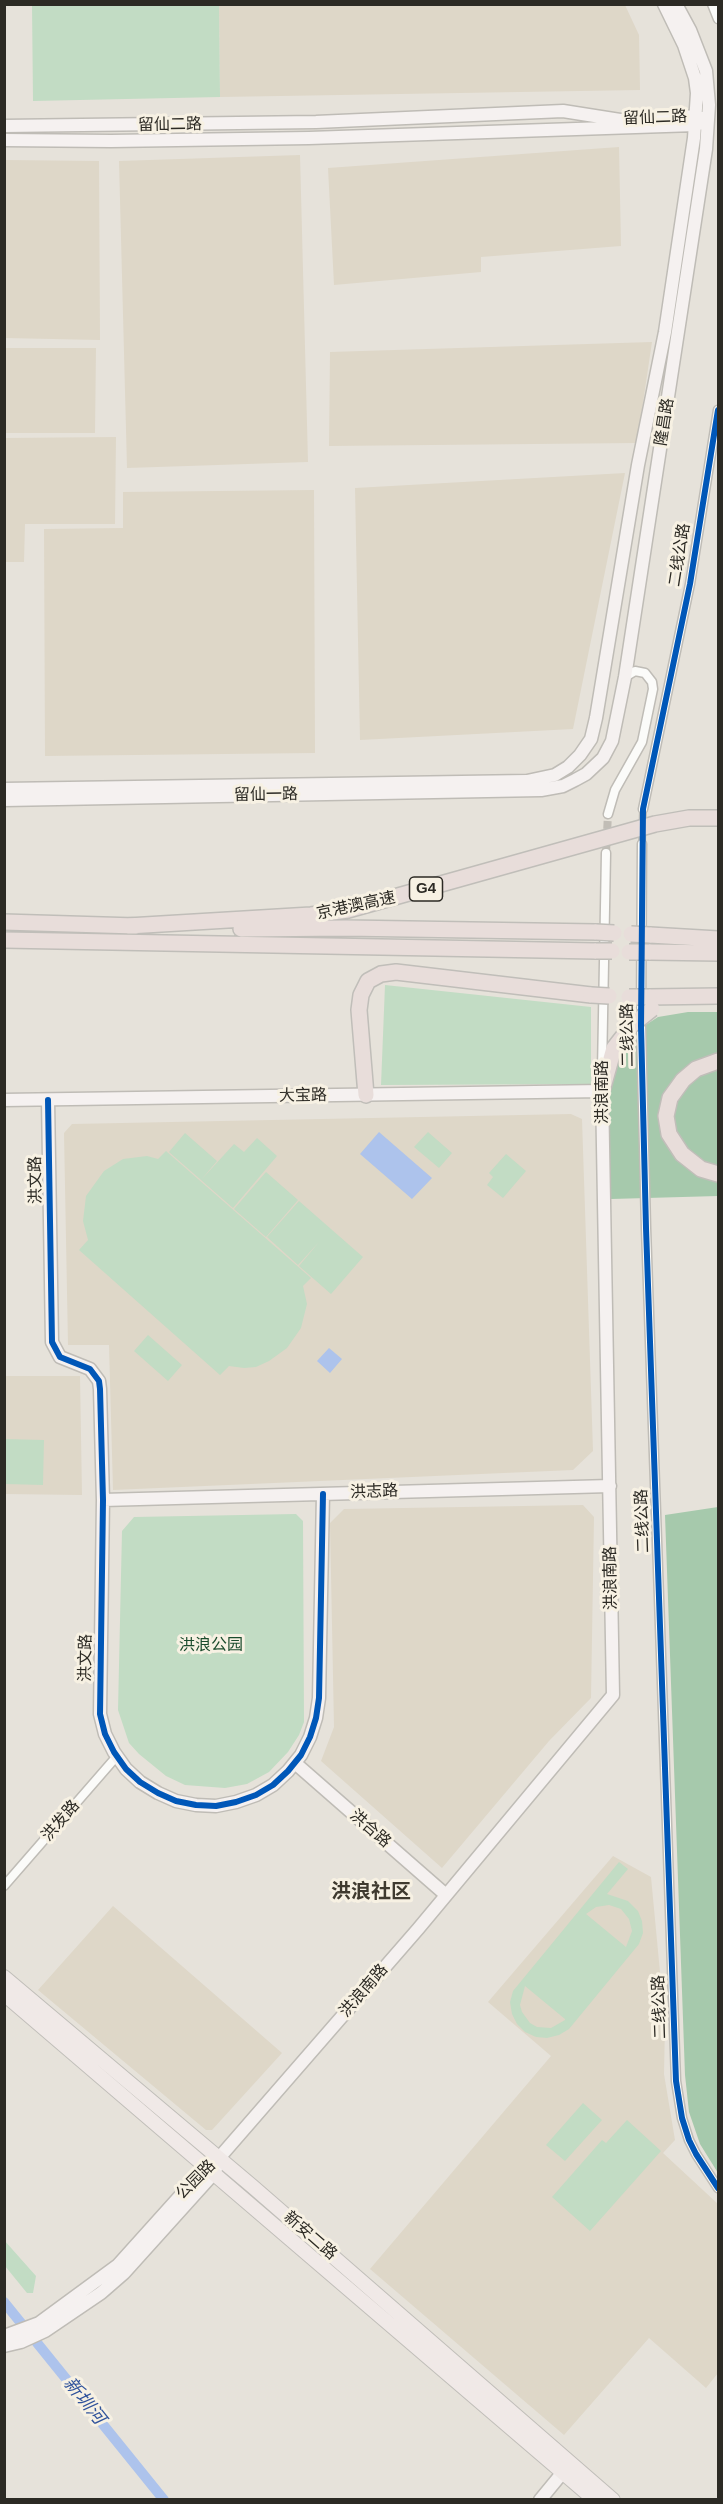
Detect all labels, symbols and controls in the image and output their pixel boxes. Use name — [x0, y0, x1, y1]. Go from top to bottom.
street label: 留仙二路 — [623, 107, 687, 129]
street label: 留仙二路 — [138, 115, 202, 135]
street label: 隆昌路 — [652, 397, 678, 447]
street label: 二线公路 — [666, 522, 694, 588]
street label: 留仙一路 — [234, 785, 298, 805]
road number: G4 — [410, 877, 442, 901]
street label: 京港澳高速 — [315, 888, 397, 924]
street label: 二线公路 — [618, 1003, 638, 1067]
street label: 洪浪南路 — [593, 1060, 613, 1124]
street label: 大宝路 — [279, 1086, 327, 1106]
street label: 洪文路 — [26, 1156, 46, 1204]
street label: 洪志路 — [350, 1482, 398, 1502]
street label: 二线公路 — [632, 1489, 654, 1553]
street label: 洪浪南路 — [601, 1546, 621, 1610]
street label: 洪文路 — [76, 1634, 96, 1682]
park label: 洪浪公园 — [179, 1636, 243, 1656]
street label: 洪发路 — [38, 1797, 84, 1845]
street label: 洪合路 — [346, 1806, 394, 1852]
district label: 洪浪社区 — [331, 1880, 411, 1904]
street label: 洪浪南路 — [336, 1961, 392, 2021]
street label: 二线公路 — [649, 1975, 671, 2039]
street label: 公园路 — [172, 2156, 220, 2204]
street label: 新安二路 — [280, 2208, 340, 2264]
water label: 新圳河 — [59, 2373, 109, 2429]

